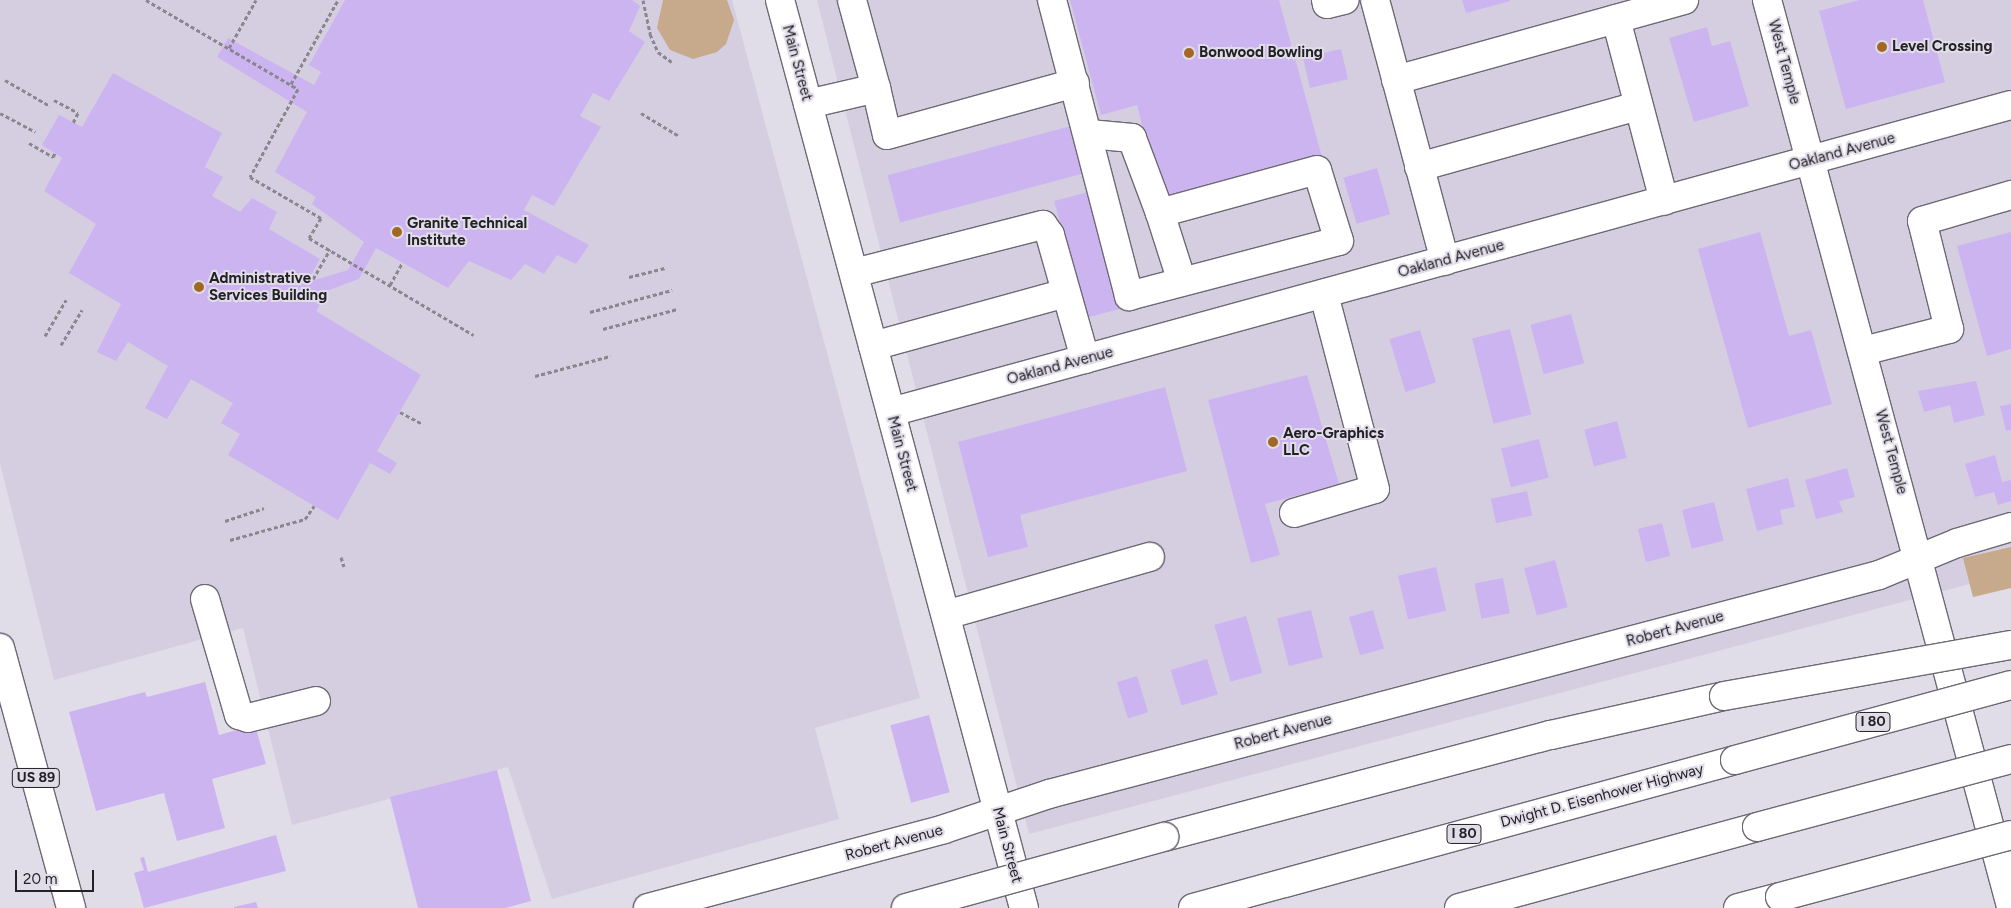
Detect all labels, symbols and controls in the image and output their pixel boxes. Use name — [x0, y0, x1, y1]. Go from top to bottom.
street label: West Temple — [1764, 18, 1804, 106]
street label: Main Street — [778, 23, 816, 103]
place label: Level Crossing — [1892, 38, 1992, 56]
marker: Level Crossing — [1876, 41, 1888, 53]
place label: Bonwood Bowling — [1199, 44, 1323, 62]
marker: Bonwood Bowling — [1183, 47, 1195, 59]
street label: Oakland Avenue — [1787, 129, 1897, 175]
place label: Granite Technical Institute — [407, 214, 527, 249]
marker: Granite Technical Institute — [391, 226, 403, 238]
street label: Oakland Avenue — [1396, 236, 1506, 282]
place label: Administrative Services Building — [209, 269, 327, 304]
marker: Administrative Services Building — [193, 281, 205, 293]
street label: Oakland Avenue — [1005, 343, 1115, 389]
street label: West Temple — [1871, 408, 1911, 496]
street label: Main Street — [883, 414, 921, 494]
place label: Aero-Graphics LLC — [1283, 424, 1384, 459]
marker: Aero-Graphics LLC — [1267, 436, 1279, 448]
street label: Robert Avenue — [1624, 607, 1726, 651]
street label: Robert Avenue — [1232, 710, 1334, 754]
road number: I 80 — [1854, 710, 1892, 734]
street label: Dwight D. Eisenhower Highway — [1499, 760, 1705, 832]
road number: US 89 — [11, 766, 61, 790]
street label: Main Street — [988, 805, 1026, 885]
street label: Robert Avenue — [843, 821, 945, 865]
road number: I 80 — [1445, 822, 1483, 846]
scale bar — [18, 860, 96, 892]
text: 20 m — [23, 870, 57, 888]

